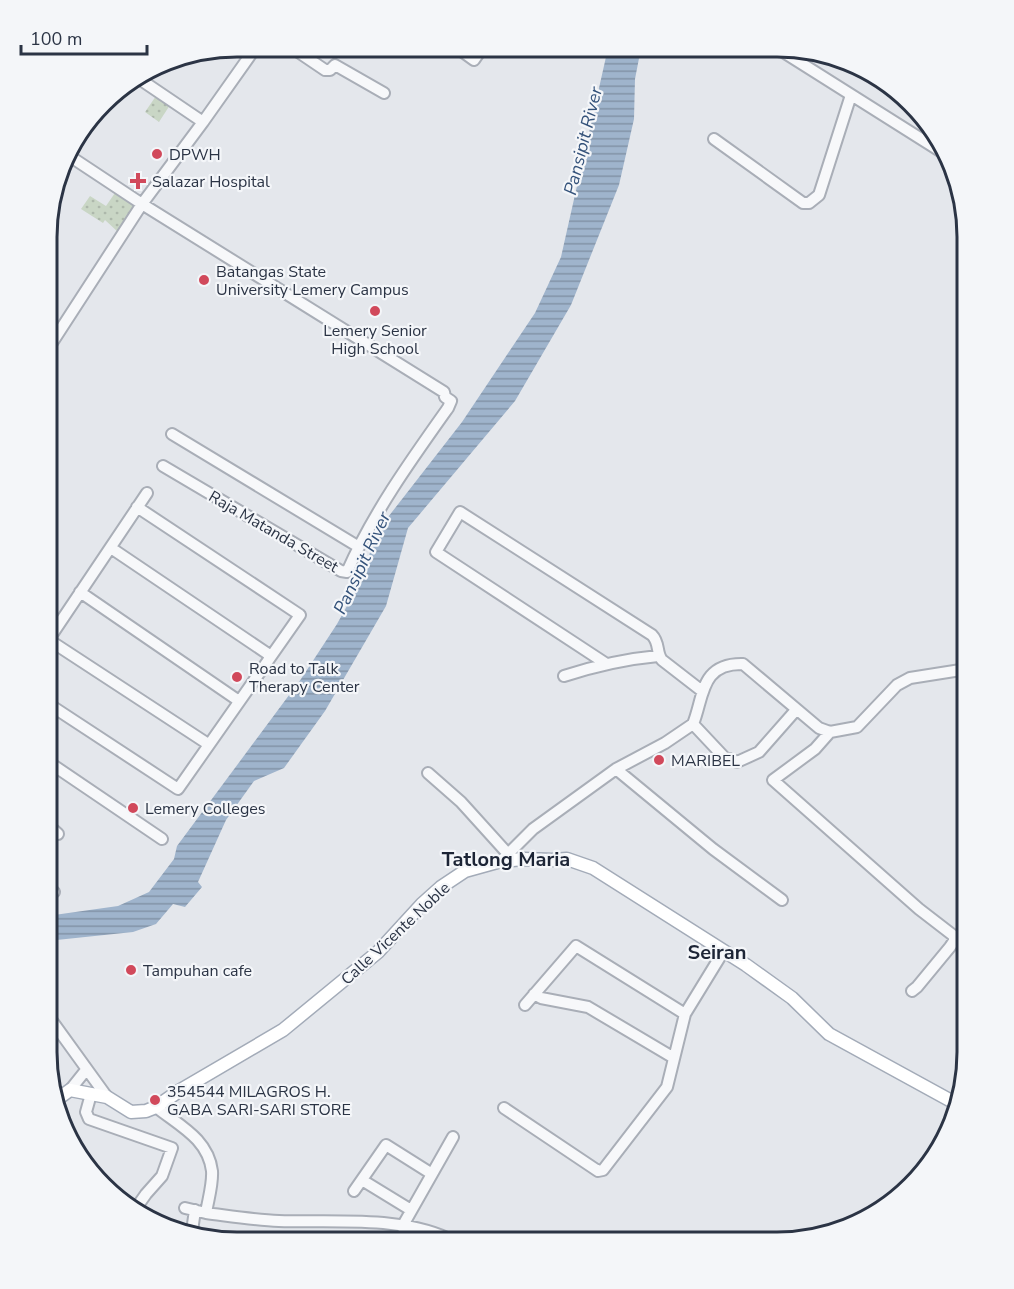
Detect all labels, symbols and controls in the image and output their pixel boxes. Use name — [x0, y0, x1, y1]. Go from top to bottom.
scale bar — [21, 18, 147, 56]
text: 100 m — [30, 27, 82, 51]
water label: Pansipit River — [558, 84, 608, 198]
place label: DPWH — [169, 144, 221, 166]
marker: DPWH — [150, 147, 164, 161]
place label: Salazar Hospital — [152, 171, 270, 193]
marker: Salazar Hospital — [129, 172, 147, 190]
place label: Batangas State University Lemery Campus — [216, 261, 409, 301]
marker: Batangas State University Lemery Campus — [197, 273, 211, 287]
marker: Lemery Senior High School — [368, 304, 382, 318]
place label: Lemery Senior High School — [323, 320, 427, 360]
street label: Raja Matanda Street — [205, 486, 343, 578]
water label: Pansipit River — [328, 507, 396, 618]
place label: Road to Talk Therapy Center — [249, 658, 360, 698]
marker: Road to Talk Therapy Center — [230, 670, 244, 684]
place label: MARIBEL — [671, 750, 740, 772]
marker: MARIBEL — [652, 753, 666, 767]
place label: Lemery Colleges — [145, 798, 265, 820]
marker: Lemery Colleges — [126, 801, 140, 815]
district label: Tatlong Maria — [442, 846, 570, 873]
street label: Calle Vicente Noble — [336, 877, 455, 990]
district label: Seiran — [688, 939, 746, 966]
place label: Tampuhan cafe — [143, 960, 252, 982]
marker: Tampuhan cafe — [124, 963, 138, 977]
place label: 354544 MILAGROS H. GABA SARI-SARI STORE — [167, 1081, 351, 1121]
marker: 354544 MILAGROS H. GABA SARI-SARI STORE — [148, 1093, 162, 1107]

